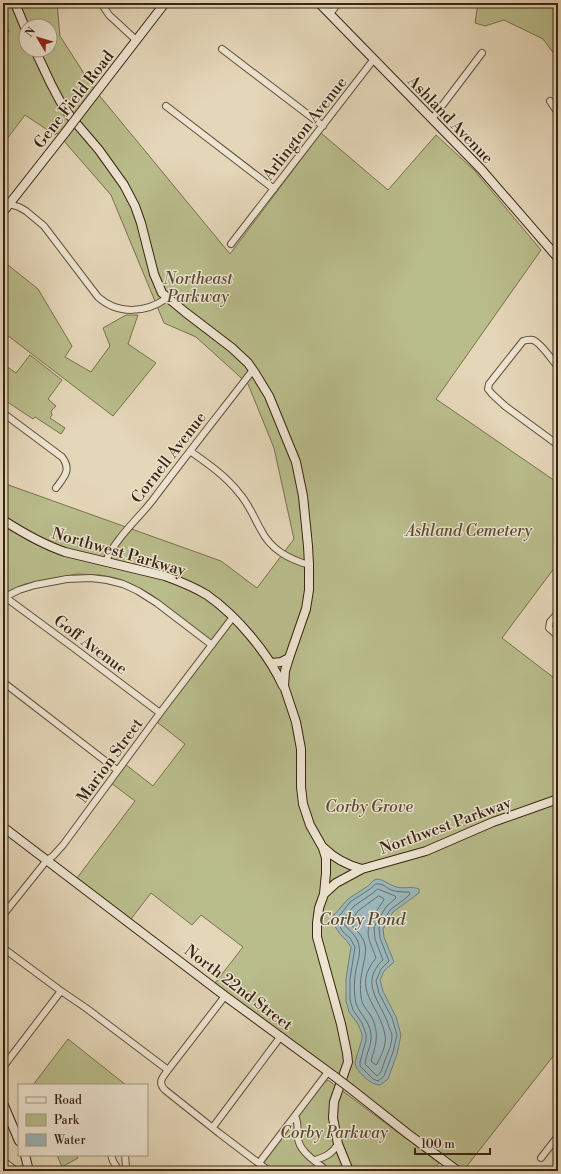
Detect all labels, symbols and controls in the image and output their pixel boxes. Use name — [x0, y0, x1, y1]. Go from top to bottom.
north arrow — [18, 18, 58, 58]
text: N — [23, 24, 39, 40]
street label: Gene Field Road — [29, 47, 118, 153]
street label: Ashland Avenue — [402, 71, 497, 168]
street label: Arlington Avenue — [258, 73, 351, 185]
park label: Northeast Parkway — [163, 269, 233, 307]
street label: Cornell Avenue — [127, 408, 211, 507]
park label: Ashland Cemetery — [404, 521, 533, 541]
street label: Northwest Parkway — [49, 523, 188, 581]
street label: Goff Avenue — [50, 611, 131, 679]
street label: Marion Street — [72, 714, 147, 807]
street label: Northwest Parkway — [377, 793, 514, 859]
park label: Corby Grove — [325, 797, 414, 817]
water label: Corby Pond — [319, 909, 407, 931]
street label: North 22nd Street — [180, 941, 297, 1035]
legend — [18, 1084, 148, 1156]
text: Road — [54, 1093, 82, 1108]
text: Park — [54, 1113, 80, 1128]
park label: Corby Parkway — [280, 1123, 389, 1143]
scale bar — [415, 1130, 490, 1156]
text: Water — [53, 1133, 86, 1148]
text: 100 m — [421, 1137, 455, 1152]

